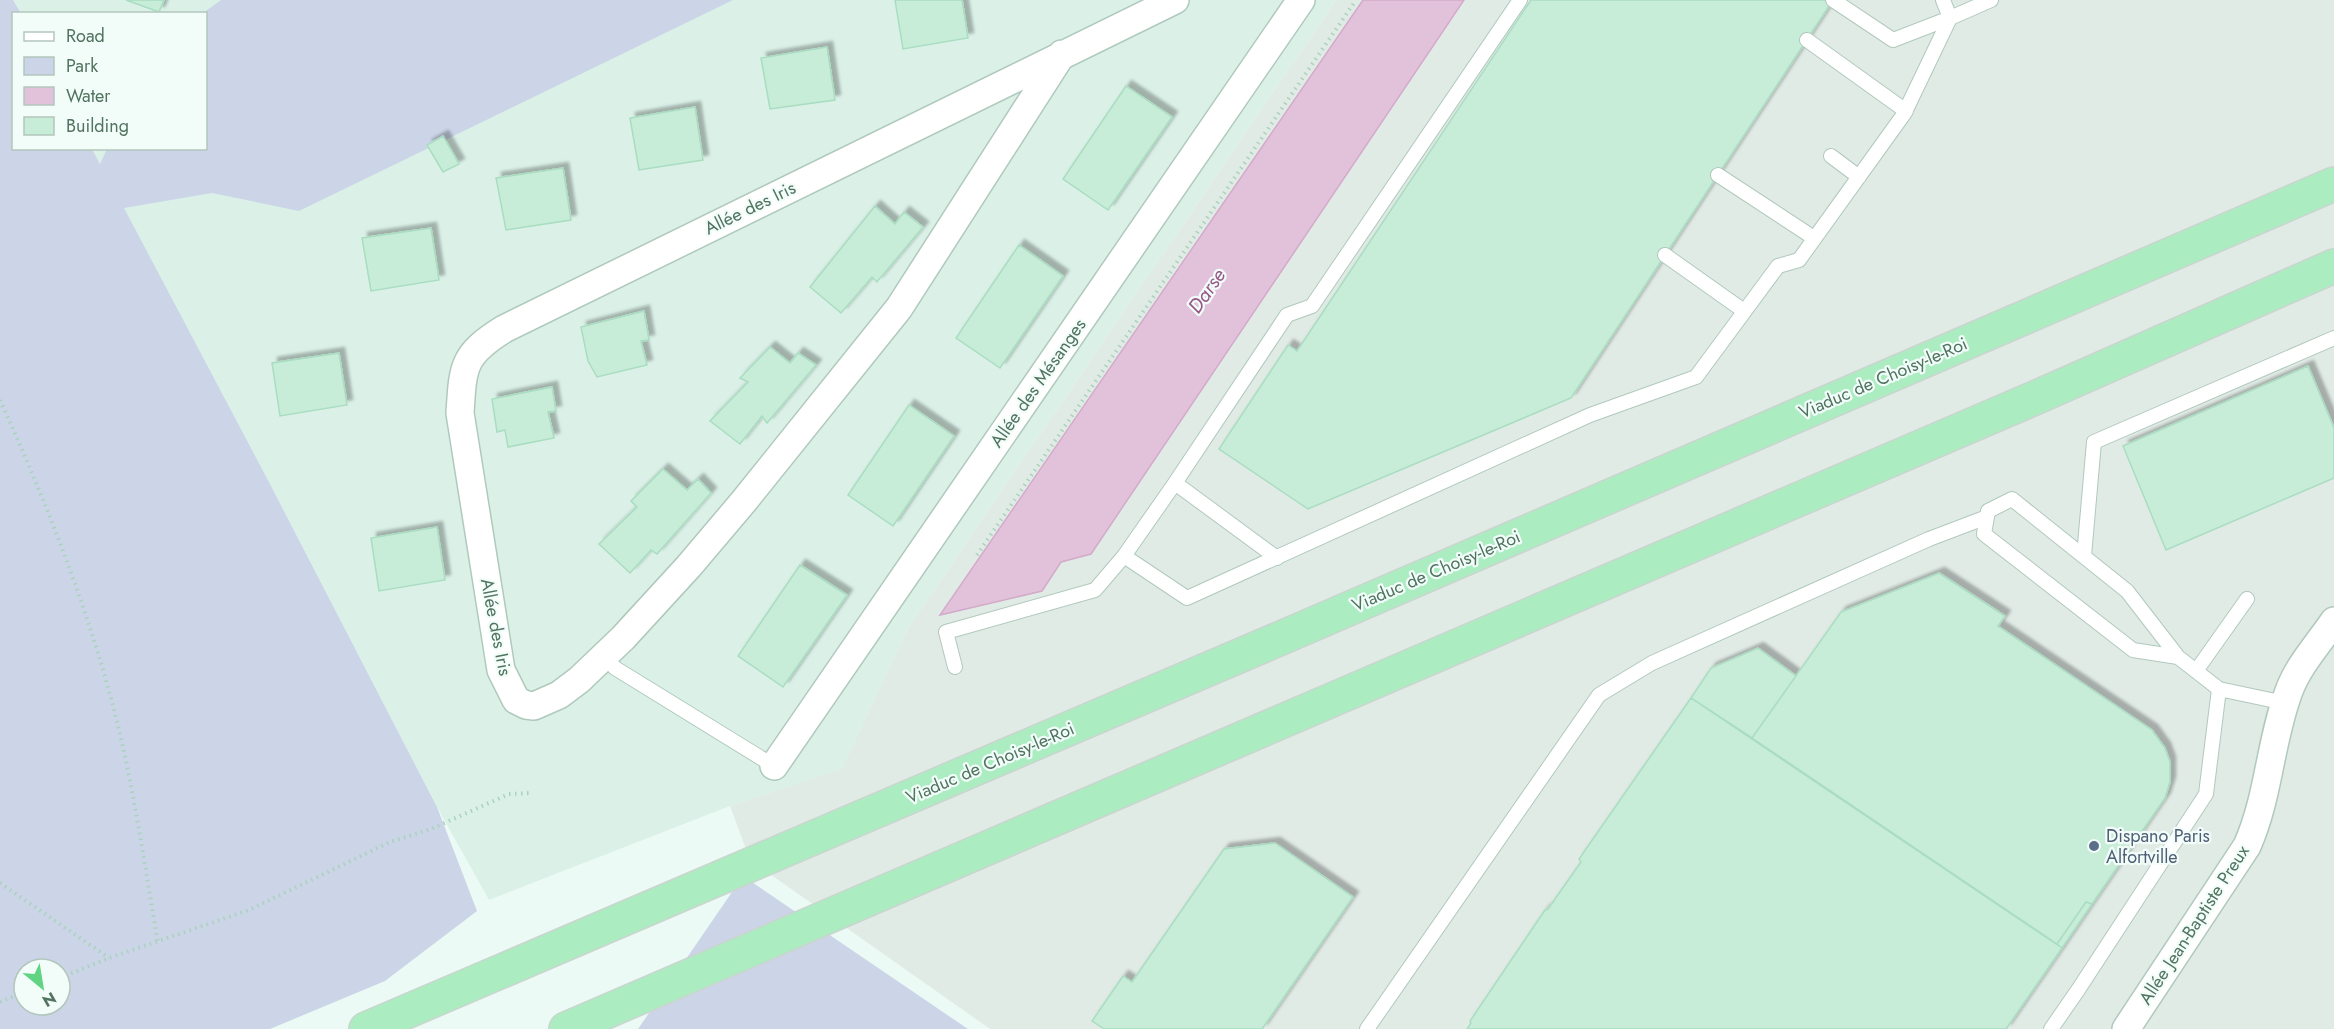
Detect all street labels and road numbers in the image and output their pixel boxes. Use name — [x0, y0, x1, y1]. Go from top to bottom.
street label: Allée des Iris — [700, 175, 800, 241]
street label: Allée des Mésanges — [984, 313, 1092, 453]
street label: Viaduc de Choisy-le-Roi — [1795, 331, 1971, 425]
street label: Viaduc de Choisy-le-Roi — [1348, 524, 1524, 618]
street label: Allée des Iris — [474, 576, 518, 678]
street label: Viaduc de Choisy-le-Roi — [902, 716, 1078, 810]
street label: Allée Jean-Baptiste Preux — [2133, 840, 2256, 1010]

